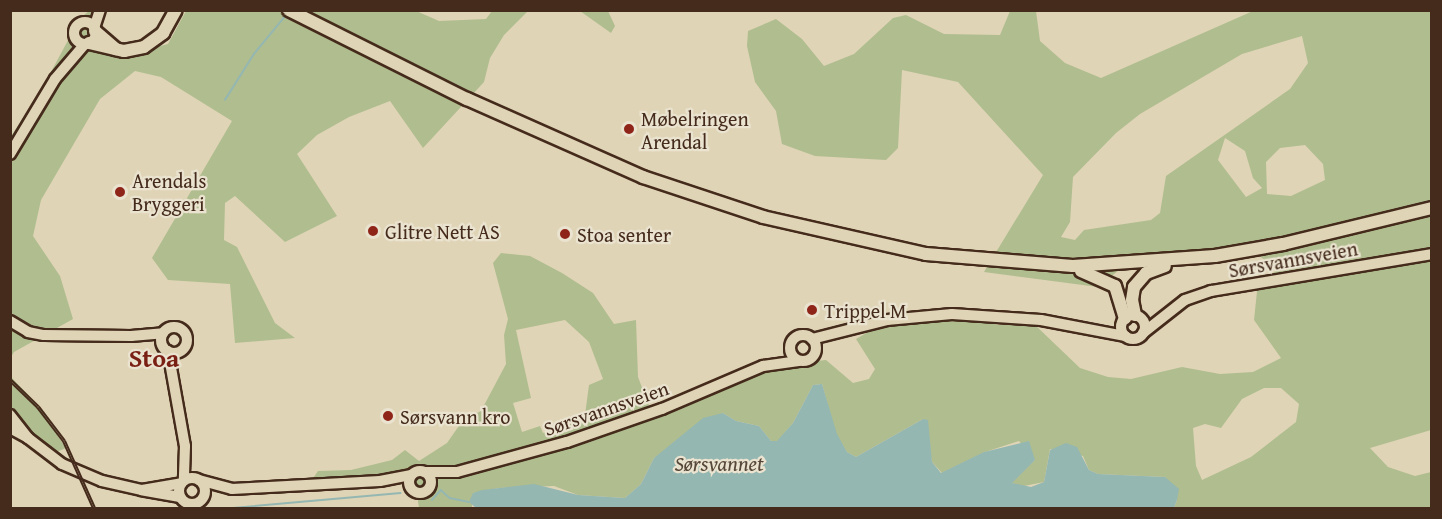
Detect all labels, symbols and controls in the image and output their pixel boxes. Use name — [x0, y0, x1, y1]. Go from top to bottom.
place label: Møbelringen Arendal — [641, 106, 749, 153]
marker: Møbelringen Arendal — [622, 122, 636, 136]
place label: Arendals Bryggeri — [132, 168, 206, 215]
marker: Arendals Bryggeri — [113, 185, 127, 199]
place label: Glitre Nett AS — [385, 219, 500, 243]
place label: Stoa senter — [577, 222, 671, 246]
marker: Glitre Nett AS — [366, 224, 380, 238]
marker: Stoa senter — [558, 227, 572, 241]
street label: Sørsvannsveien — [1227, 236, 1359, 282]
place label: Trippel M — [824, 298, 906, 322]
marker: Trippel M — [805, 303, 819, 317]
district label: Stoa — [129, 342, 179, 374]
street label: Sørsvannsveien — [540, 375, 672, 441]
place label: Sørsvann kro — [400, 404, 510, 428]
marker: Sørsvann kro — [381, 409, 395, 423]
water label: Sørsvannet — [674, 451, 764, 477]

